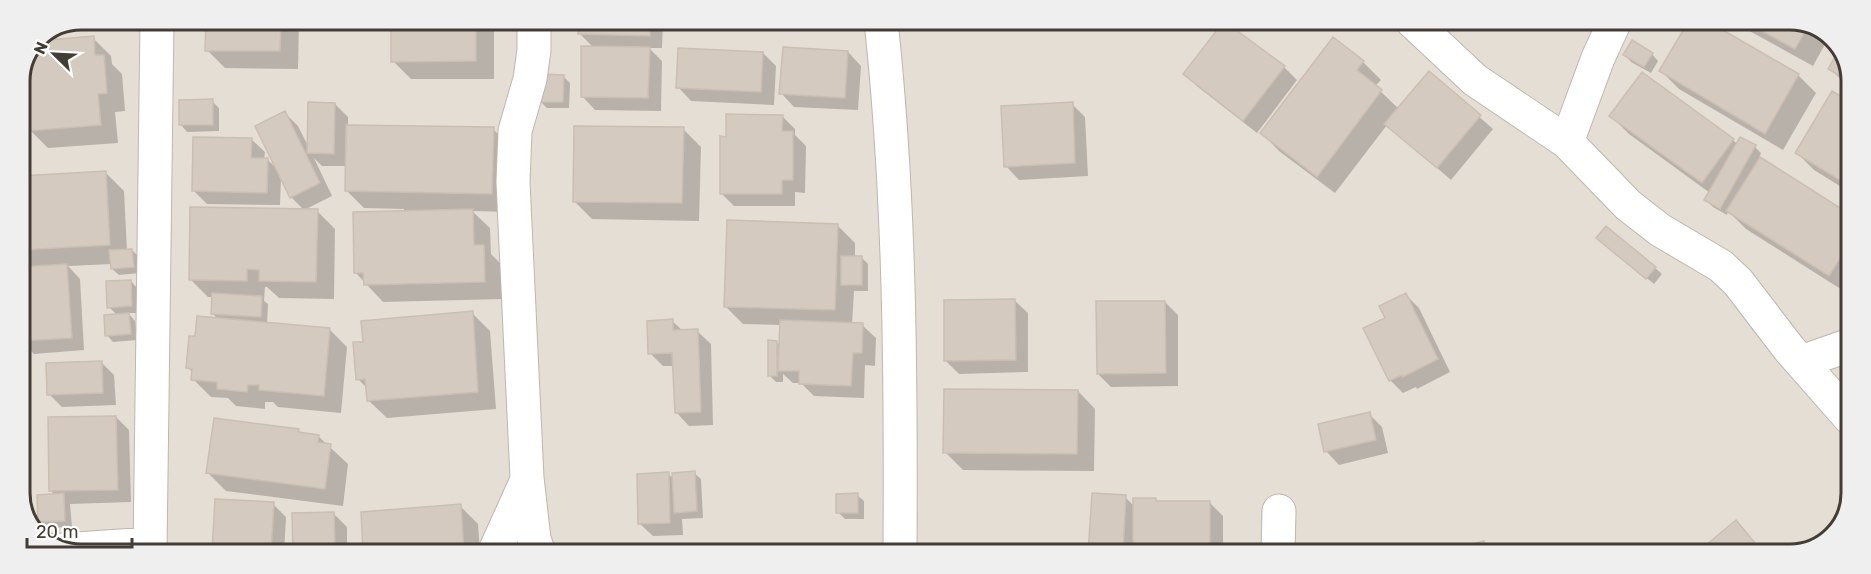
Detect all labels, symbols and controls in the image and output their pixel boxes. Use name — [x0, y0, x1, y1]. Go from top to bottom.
north arrow — [24, 24, 84, 84]
text: N — [30, 39, 52, 57]
scale bar — [27, 511, 132, 549]
text: 20 m — [36, 521, 78, 543]

